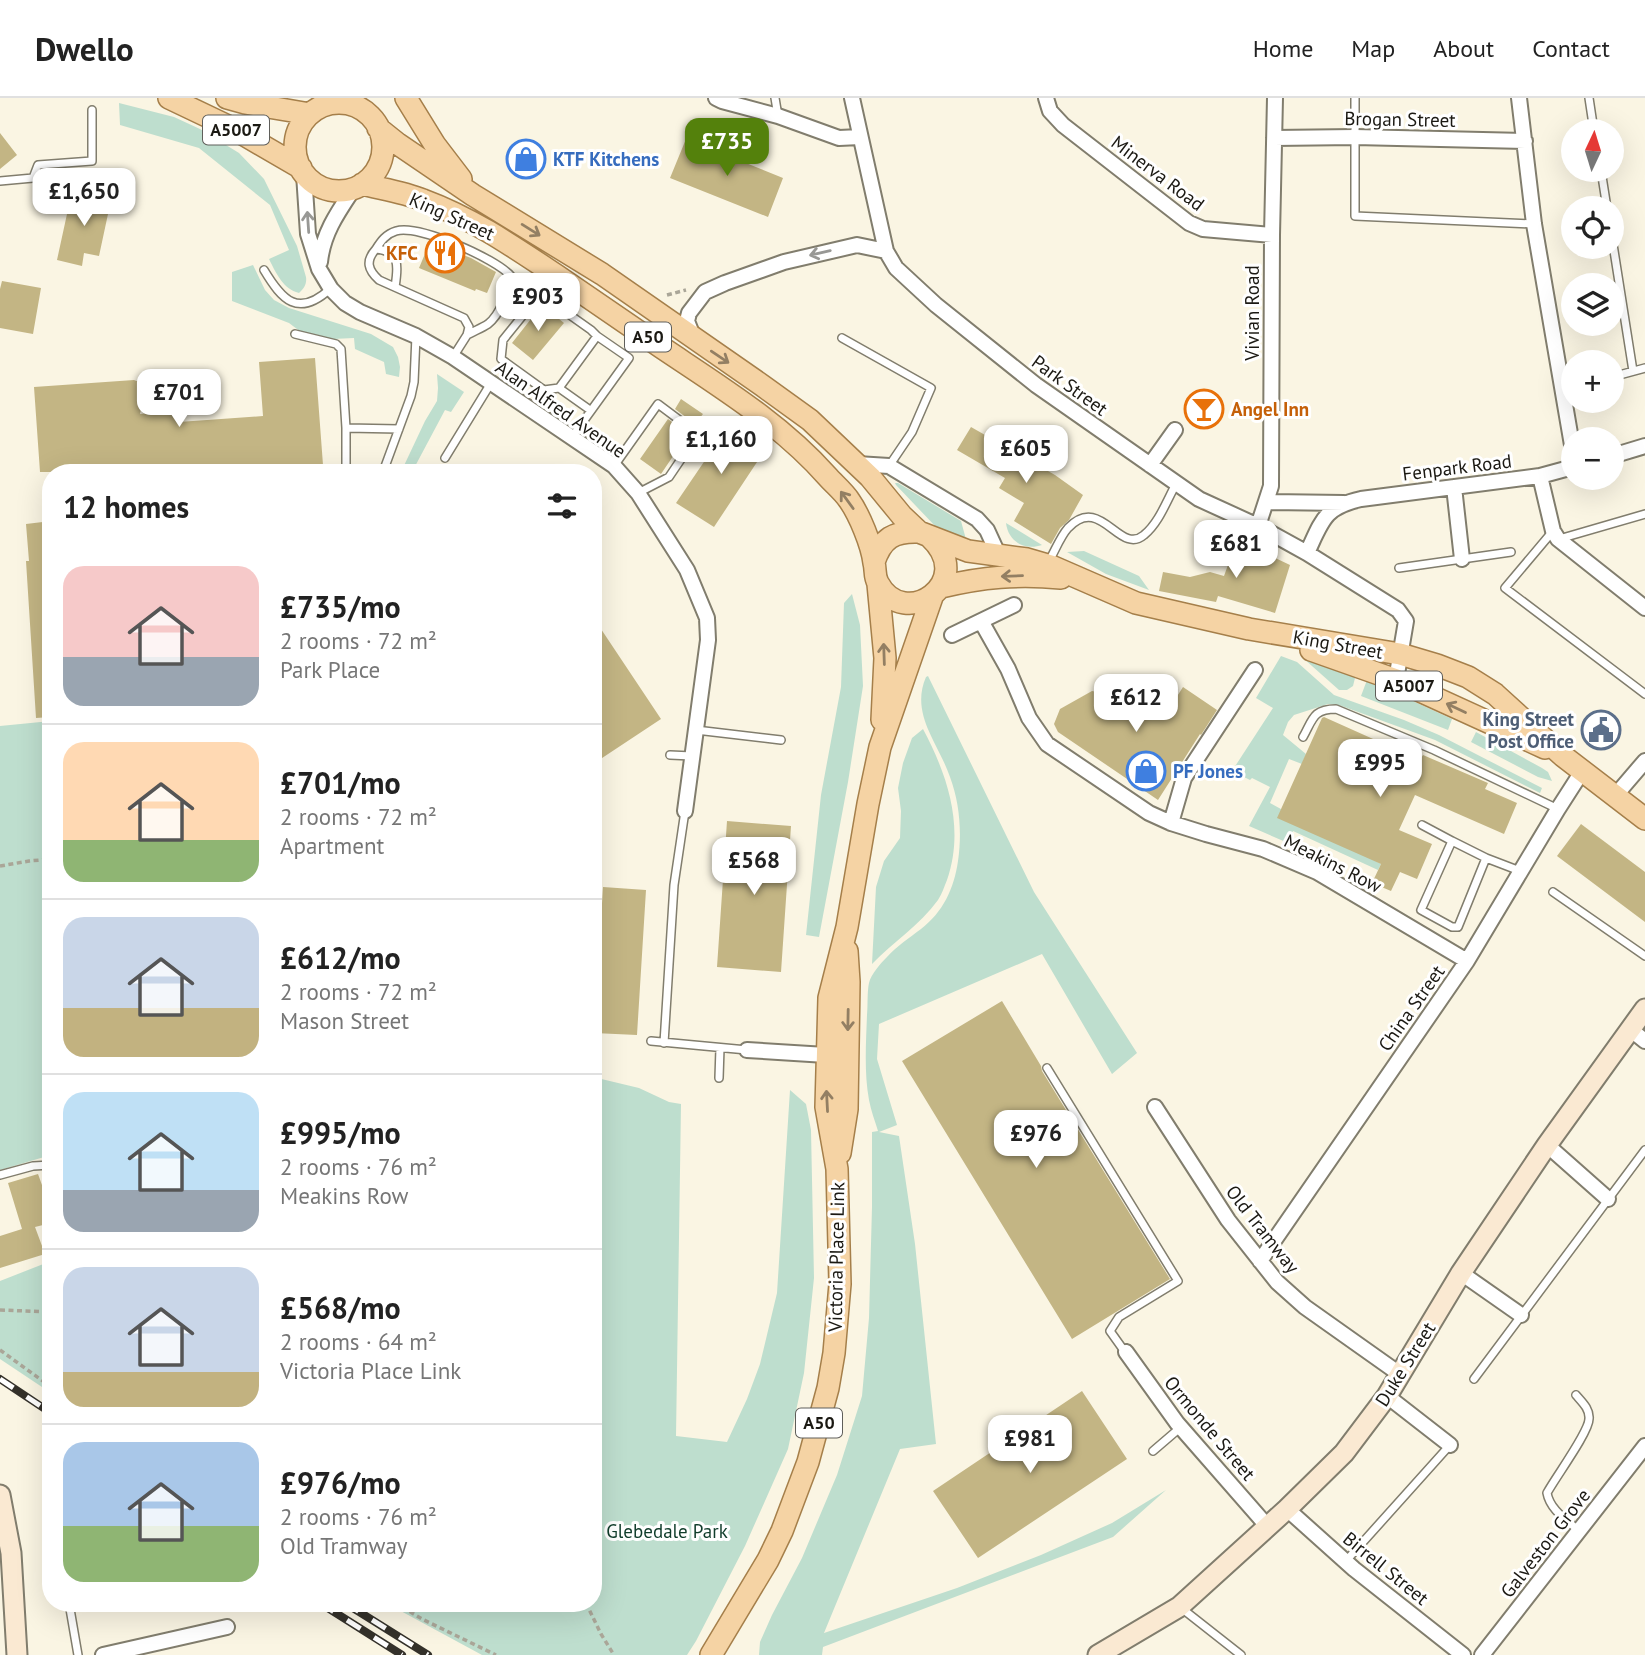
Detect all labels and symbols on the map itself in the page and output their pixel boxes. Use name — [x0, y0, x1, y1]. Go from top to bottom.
street label: Brogan Street — [1344, 106, 1456, 132]
road number: A5007 — [203, 115, 269, 144]
pin: £735 — [686, 118, 768, 178]
north arrow — [1561, 119, 1624, 182]
street label: Minerva Road — [1107, 130, 1209, 216]
shop icon: KTF Kitchens — [505, 138, 547, 180]
place label: KTF Kitchens — [553, 147, 659, 171]
pin: £1,650 — [27, 169, 141, 228]
street label: King Street — [406, 187, 499, 246]
one-way arrow — [301, 211, 314, 234]
one-way arrow — [521, 224, 541, 238]
restaurant icon: KFC — [424, 232, 466, 274]
place label: KFC — [386, 241, 418, 265]
one-way arrow — [809, 247, 832, 261]
street label: Vivian Road — [1240, 265, 1264, 362]
pin: £903 — [497, 274, 579, 333]
road number: A50 — [625, 323, 671, 352]
street label: Park Street — [1027, 349, 1113, 421]
one-way arrow — [710, 350, 729, 364]
street label: Alan Alfred Avenue — [491, 355, 631, 463]
pin: £701 — [138, 370, 220, 429]
bar icon: Angel Inn — [1183, 388, 1225, 430]
place label: Angel Inn — [1231, 397, 1309, 421]
pin: £1,160 — [664, 416, 778, 476]
pin: £605 — [985, 426, 1067, 485]
street label: Fenpark Road — [1401, 448, 1513, 486]
one-way arrow — [840, 491, 855, 510]
pin: £681 — [1195, 520, 1277, 580]
one-way arrow — [1001, 570, 1024, 583]
street label: King Street — [1291, 624, 1385, 664]
one-way arrow — [878, 643, 891, 666]
road number: A5007 — [1376, 672, 1442, 700]
pin: £612 — [1095, 674, 1177, 734]
one-way arrow — [1446, 701, 1468, 714]
place label: King Street Post Office — [1483, 707, 1574, 753]
public building icon: King Street Post Office — [1580, 709, 1622, 751]
pin: £995 — [1339, 740, 1421, 799]
shop icon: PF Jones — [1125, 750, 1167, 792]
place label: PF Jones — [1173, 759, 1243, 783]
street label: Meakins Row — [1280, 828, 1386, 898]
pin: £568 — [713, 838, 795, 897]
street label: China Street — [1373, 960, 1450, 1056]
one-way arrow — [841, 1008, 855, 1031]
one-way arrow — [820, 1090, 833, 1113]
pin: £976 — [995, 1110, 1077, 1170]
street label: Old Tramway — [1221, 1180, 1305, 1278]
street label: Victoria Place Link — [823, 1182, 849, 1333]
street label: Duke Street — [1370, 1317, 1441, 1411]
street label: Ormonde Street — [1159, 1371, 1261, 1486]
road number: A50 — [796, 1408, 842, 1438]
pin: £981 — [989, 1416, 1071, 1475]
street label: Galveston Grove — [1495, 1484, 1595, 1602]
park label: Glebedale Park — [606, 1519, 728, 1543]
street label: Birrell Street — [1338, 1526, 1434, 1610]

